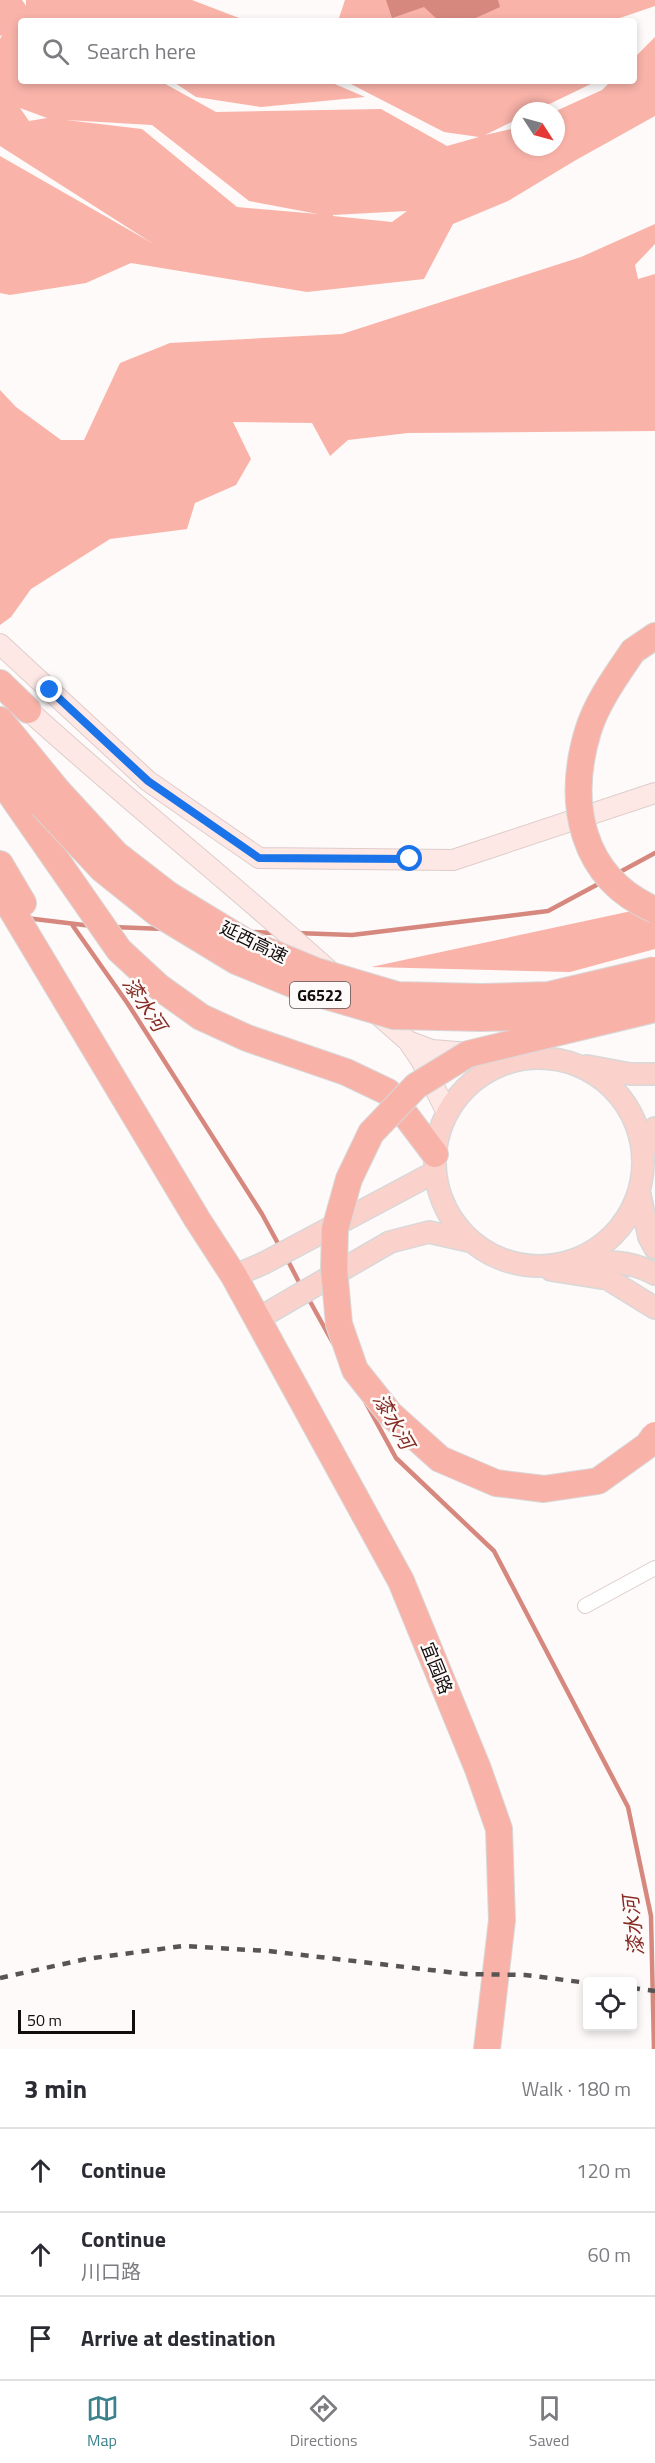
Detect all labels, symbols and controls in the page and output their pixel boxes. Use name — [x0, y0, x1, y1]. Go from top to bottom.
search box — [18, 18, 637, 84]
text: Search here — [87, 34, 196, 68]
icon: search — [39, 35, 72, 68]
north arrow — [511, 102, 565, 156]
route end — [36, 676, 62, 702]
route start — [396, 845, 422, 871]
street label: 延西高速 — [216, 914, 292, 970]
water label: 漆水河 — [115, 970, 177, 1041]
road number: G6522 — [290, 982, 350, 1008]
water label: 漆水河 — [366, 1387, 424, 1458]
street label: 宜园路 — [414, 1638, 460, 1698]
water label: 漆水河 — [614, 1891, 652, 1957]
map controls — [583, 1977, 637, 2031]
button: locate — [583, 1977, 637, 2031]
scale bar — [18, 2007, 135, 2034]
text: 50 m — [27, 2008, 62, 2032]
text: 3 min — [24, 2069, 87, 2108]
text: Walk · 180 m — [522, 2073, 631, 2104]
text: Continue — [81, 2153, 166, 2187]
icon: ahead — [24, 2154, 57, 2187]
text: 120 m — [576, 2155, 631, 2186]
text: Continue — [81, 2222, 166, 2256]
icon: ahead — [24, 2238, 57, 2271]
text: 60 m — [587, 2239, 631, 2270]
text: 川口路 — [81, 2256, 141, 2287]
text: Arrive at destination — [81, 2321, 276, 2355]
icon: arrive — [24, 2322, 57, 2355]
tab: Map — [86, 2392, 119, 2452]
tab: Directions — [290, 2392, 358, 2452]
tab: Saved — [529, 2392, 569, 2452]

